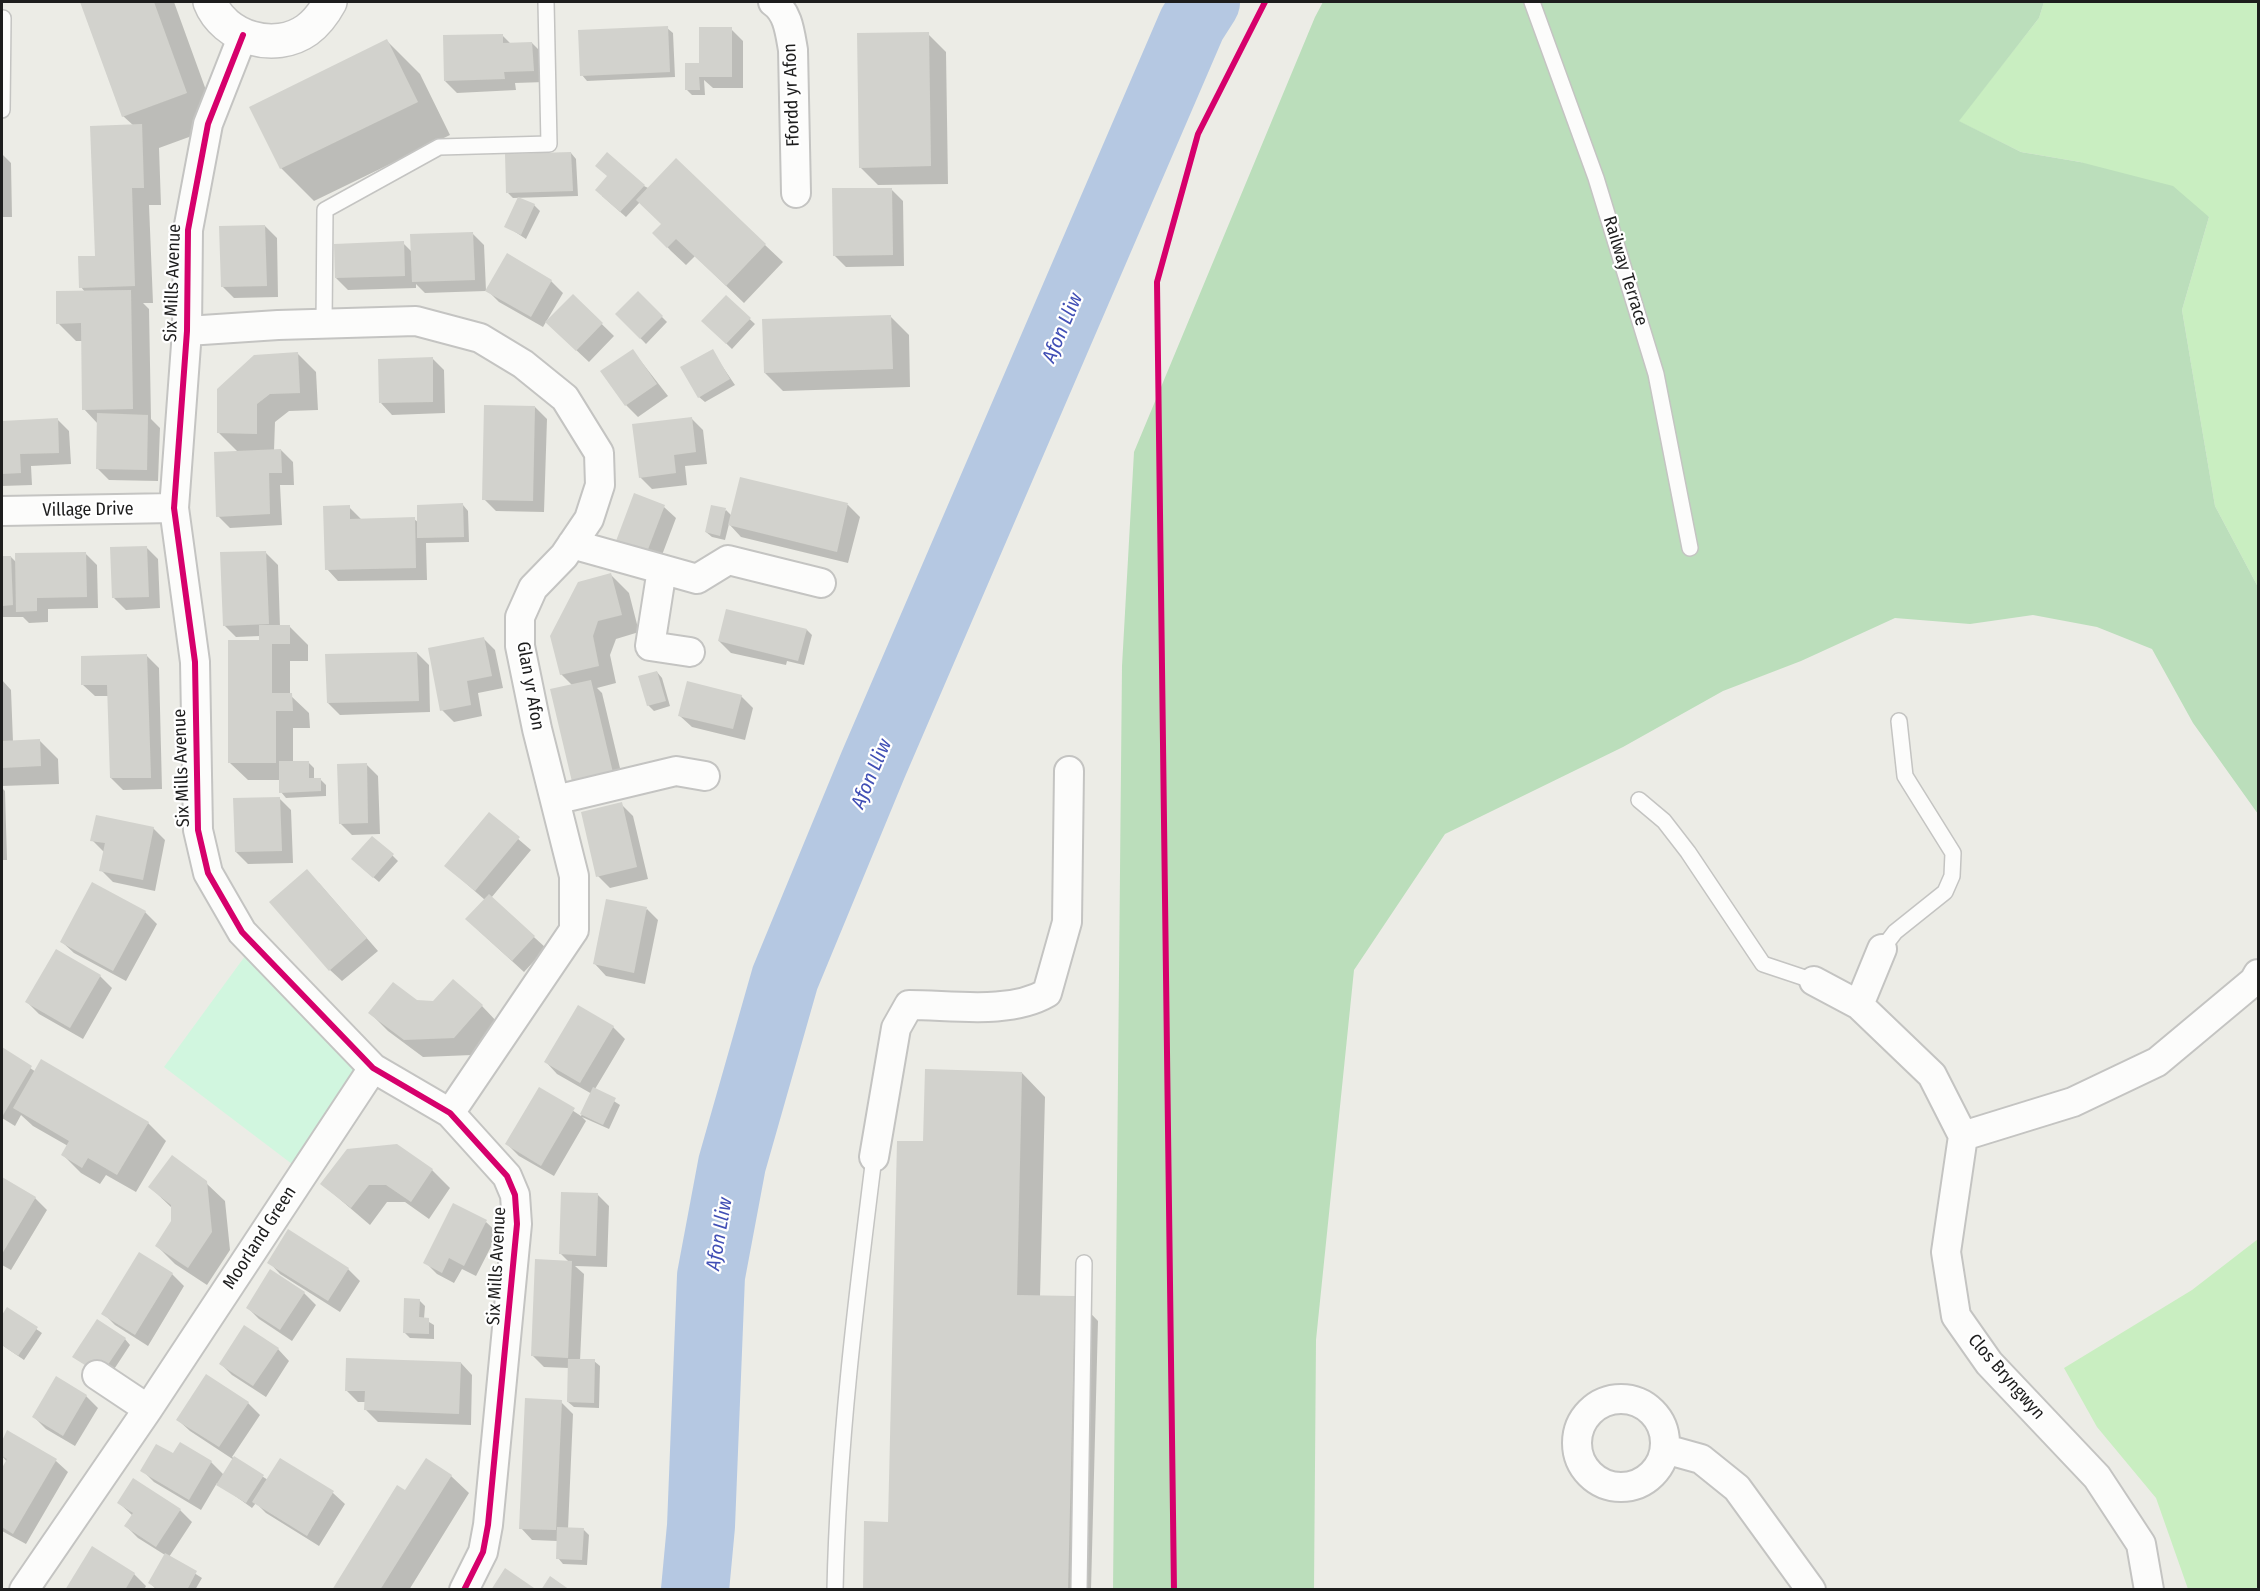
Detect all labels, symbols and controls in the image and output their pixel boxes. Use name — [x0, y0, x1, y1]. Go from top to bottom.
street label: Ffordd yr Afon — [779, 43, 805, 147]
street label: Railway Terrace — [1598, 214, 1652, 328]
street label: Six Mills Avenue — [160, 223, 186, 343]
water label: Afon Lliw — [1038, 290, 1088, 366]
street label: Village Drive — [42, 498, 134, 522]
street label: Glan yr Afon — [512, 640, 548, 732]
street label: Six Mills Avenue — [169, 708, 195, 828]
water label: Afon Lliw — [847, 736, 897, 812]
street label: Moorland Green — [219, 1183, 301, 1293]
water label: Afon Lliw — [702, 1196, 738, 1272]
street label: Six Mills Avenue — [483, 1206, 511, 1326]
street label: Clos Bryngwyn — [1963, 1330, 2049, 1424]

